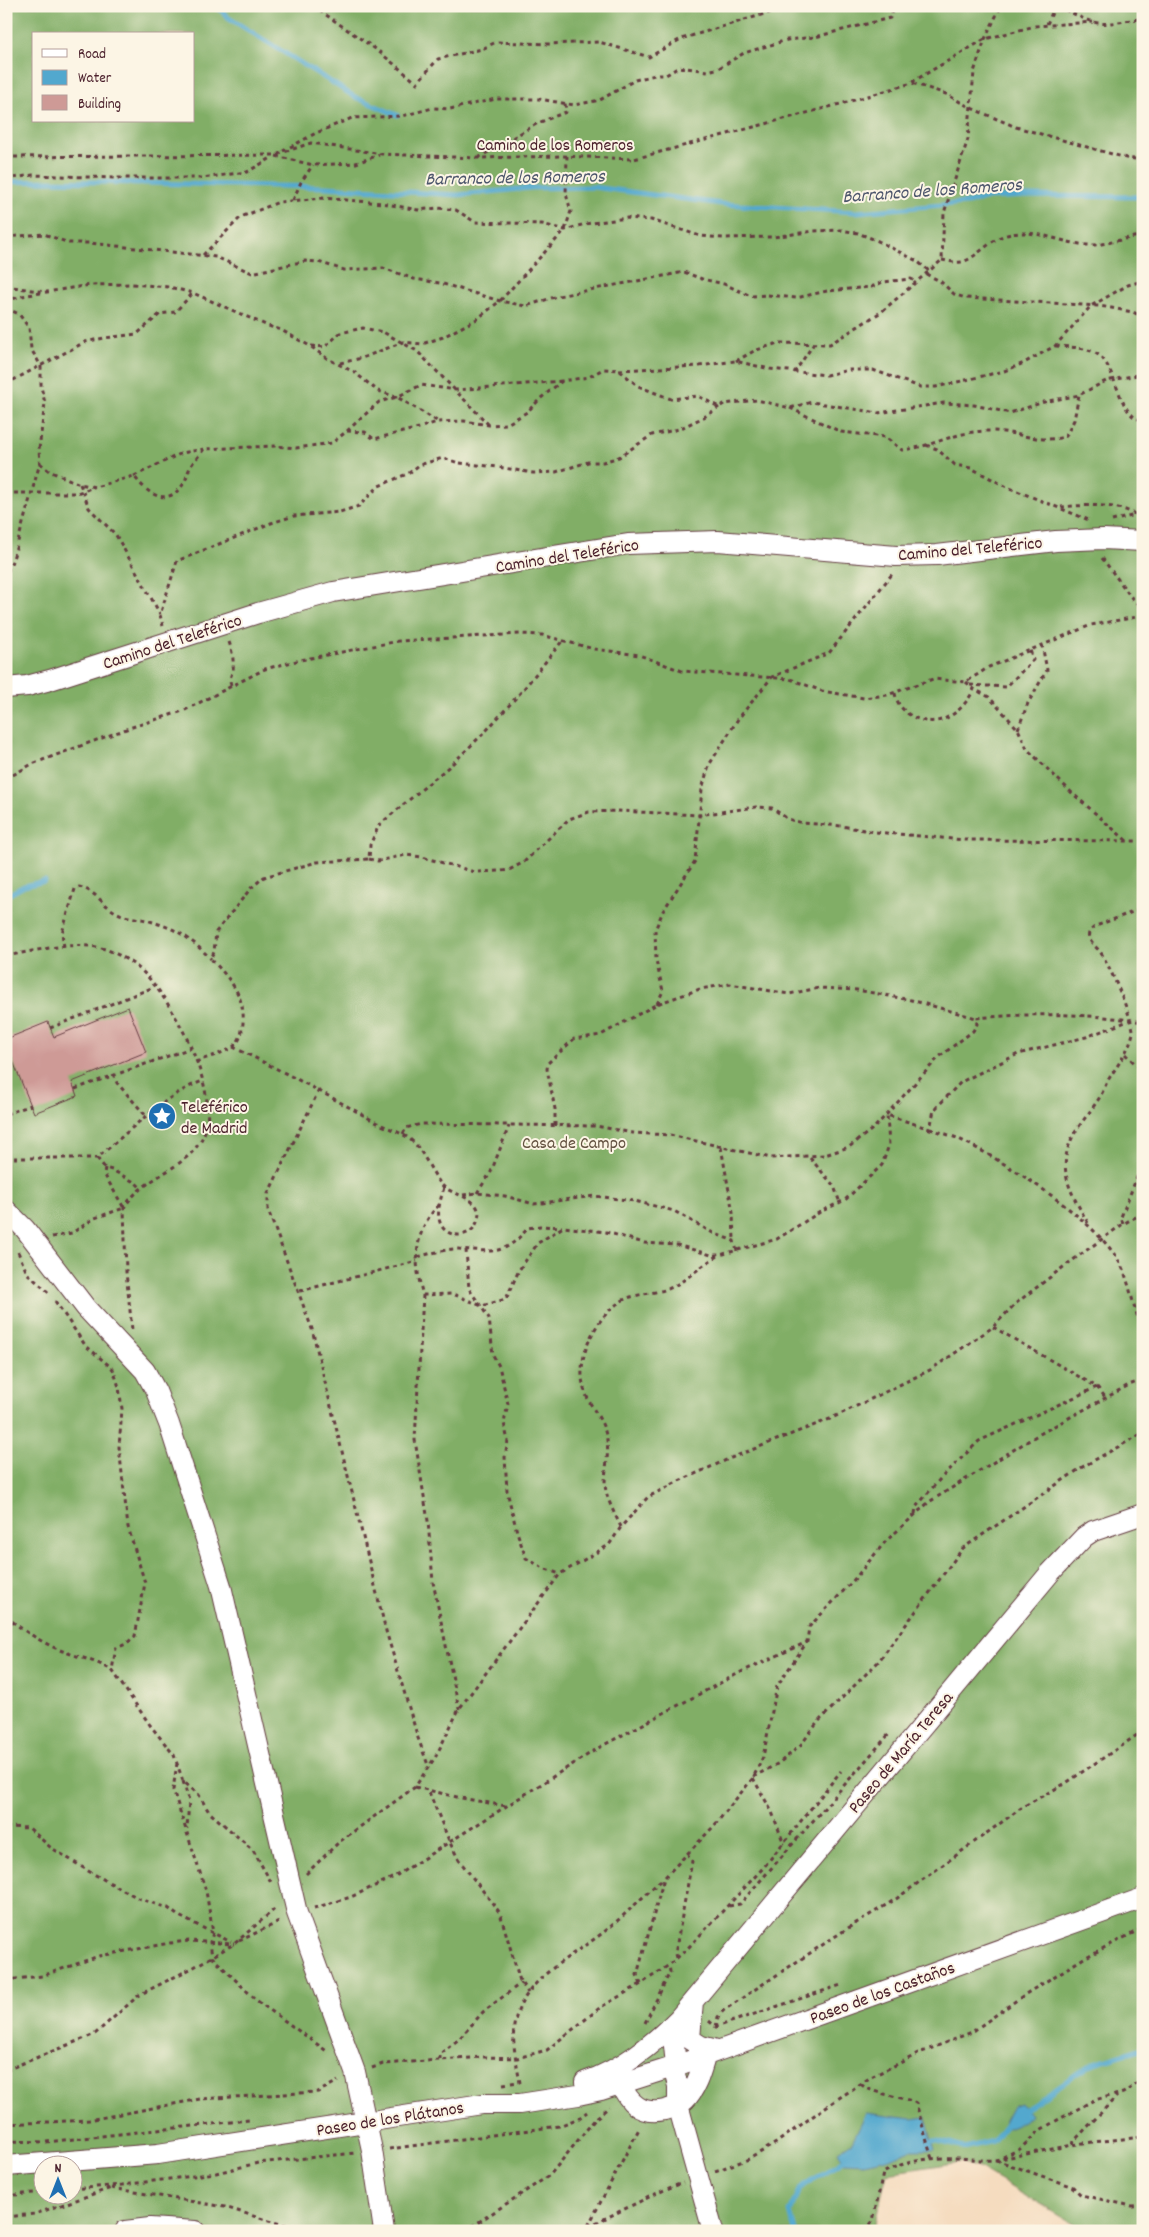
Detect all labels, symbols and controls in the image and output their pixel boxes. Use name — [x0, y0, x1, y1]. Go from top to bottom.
legend — [32, 32, 195, 122]
text: Road — [78, 44, 106, 66]
text: Water — [78, 68, 112, 90]
text: Building — [78, 94, 121, 116]
street label: Camino de los Romeros — [476, 134, 634, 159]
water label: Barranco de los Romeros — [425, 164, 606, 195]
water label: Barranco de los Romeros — [842, 173, 1024, 212]
street label: Camino del Teleférico — [897, 532, 1043, 569]
street label: Camino del Teleférico — [494, 534, 641, 581]
street label: Camino del Teleférico — [100, 609, 246, 678]
place label: Teleférico de Madrid — [181, 1096, 248, 1142]
place icon: Teleférico de Madrid — [147, 1101, 177, 1131]
park label: Casa de Campo — [522, 1132, 626, 1157]
street label: Paseo de María Teresa — [843, 1687, 961, 1820]
street label: Paseo de los Castaños — [807, 1957, 959, 2032]
street label: Paseo de los Plátanos — [315, 2096, 466, 2144]
north arrow — [32, 2154, 82, 2204]
text: N — [55, 2159, 62, 2179]

